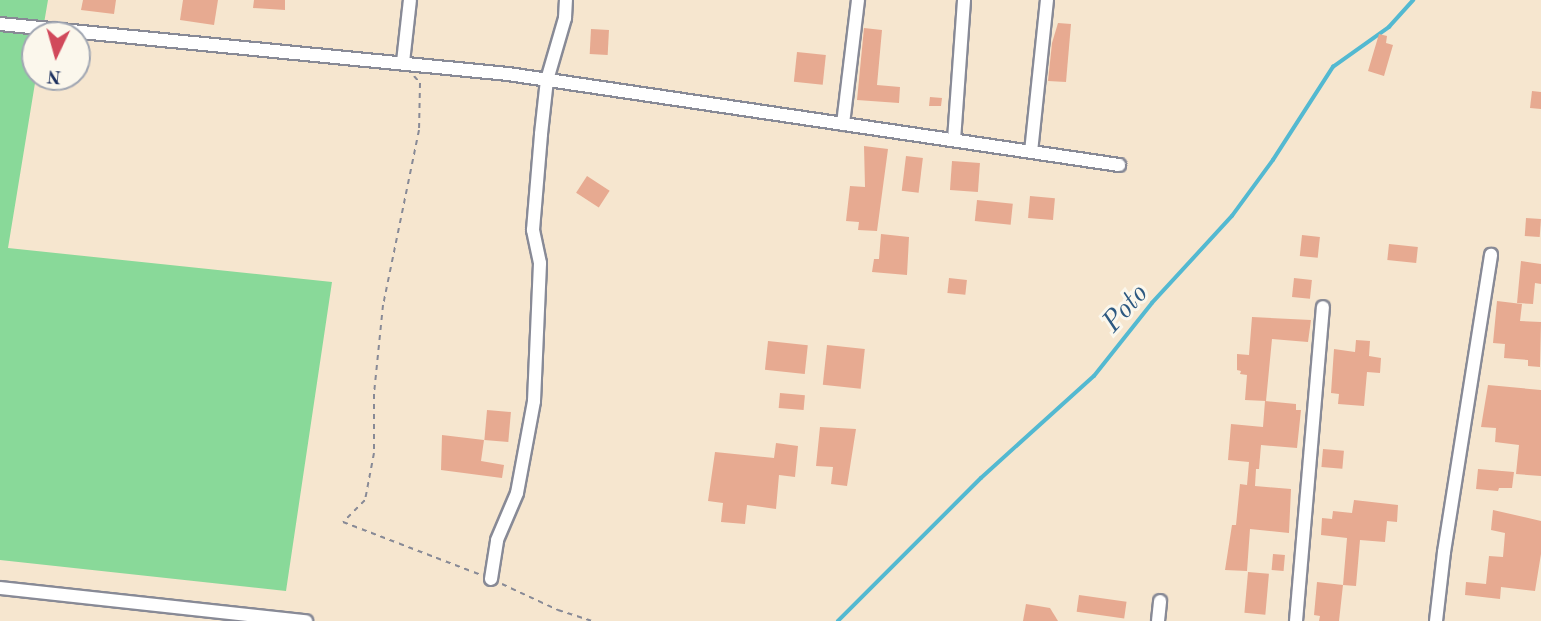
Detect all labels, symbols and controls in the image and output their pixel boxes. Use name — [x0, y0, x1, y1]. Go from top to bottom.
north arrow — [21, 21, 91, 91]
text: N — [46, 65, 62, 86]
water label: Poto — [1096, 278, 1156, 340]

